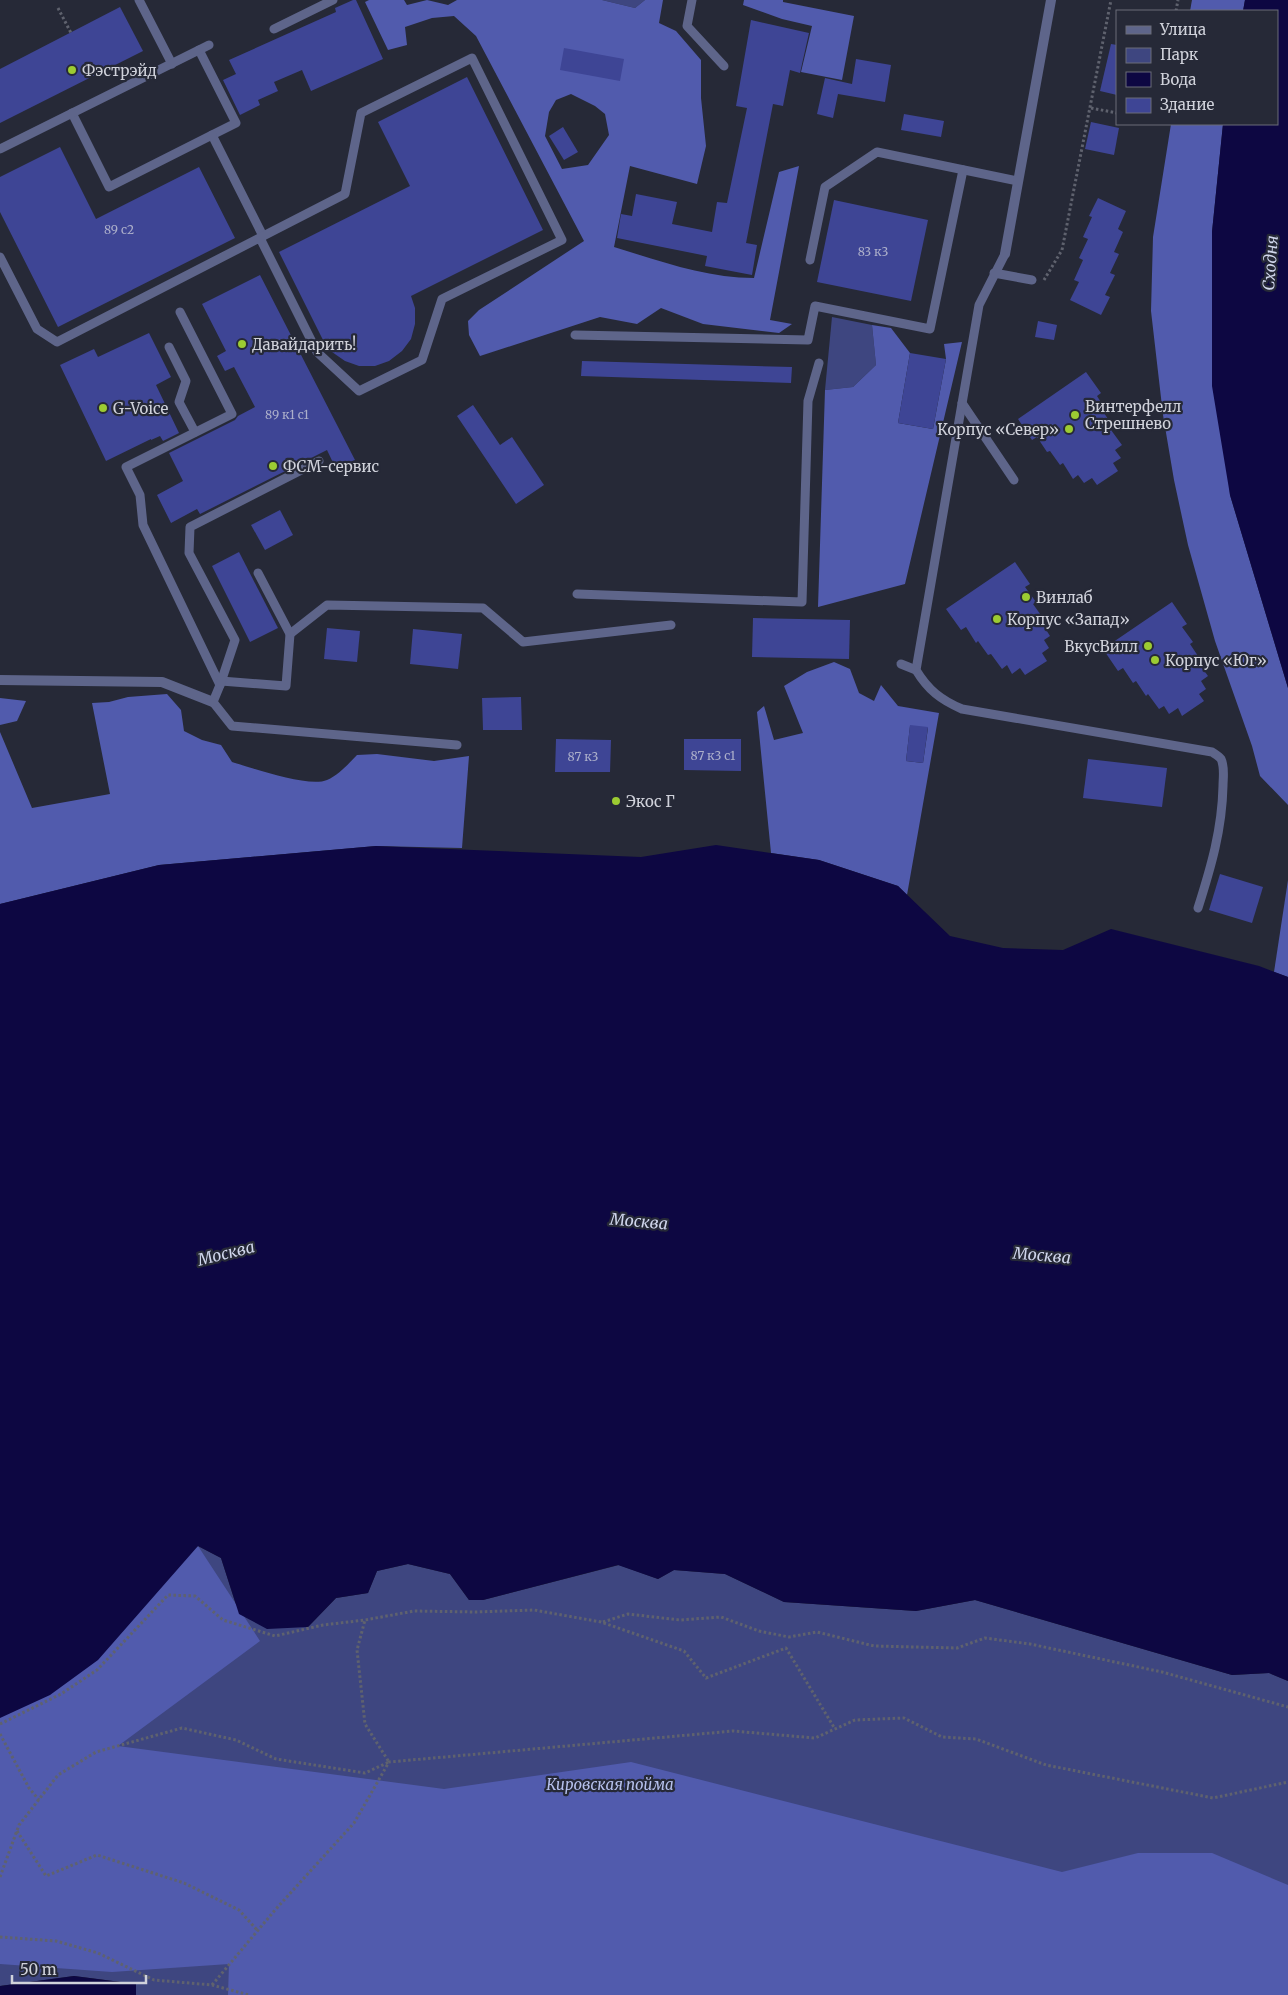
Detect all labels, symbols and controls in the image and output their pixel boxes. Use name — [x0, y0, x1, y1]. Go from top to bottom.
legend — [1116, 10, 1278, 125]
text: Улица — [1159, 20, 1206, 39]
text: Парк — [1160, 45, 1199, 64]
place label: Фэстрэйд — [82, 61, 157, 80]
marker: Фэстрэйд — [66, 64, 78, 76]
text: Вода — [1160, 70, 1196, 89]
text: Здание — [1160, 95, 1214, 114]
house number: 89 с2 — [104, 222, 134, 237]
water label: Сходня — [1258, 235, 1282, 291]
house number: 83 к3 — [858, 244, 888, 259]
place label: Давайдарить! — [252, 335, 356, 354]
marker: Давайдарить! — [236, 338, 248, 350]
place label: Винтерфелл Стрешнево — [1085, 397, 1181, 433]
place label: G-Voice — [113, 399, 169, 418]
marker: G-Voice — [97, 402, 109, 414]
house number: 89 к1 с1 — [265, 407, 310, 422]
marker: Винтерфелл Стрешнево — [1069, 409, 1081, 421]
place label: Корпус «Север» — [937, 420, 1059, 439]
marker: Корпус «Север» — [1063, 423, 1075, 435]
place label: ФСМ-сервис — [283, 457, 379, 476]
marker: ФСМ-сервис — [267, 460, 279, 472]
place label: Винлаб — [1036, 588, 1093, 607]
marker: Винлаб — [1020, 591, 1032, 603]
place label: Корпус «Запад» — [1007, 610, 1130, 629]
marker: Корпус «Запад» — [991, 613, 1003, 625]
place label: ВкусВилл — [1064, 637, 1138, 656]
marker: ВкусВилл — [1142, 640, 1154, 652]
place label: Корпус «Юг» — [1165, 651, 1267, 670]
marker: Корпус «Юг» — [1149, 654, 1161, 666]
house number: 87 к3 с1 — [691, 748, 736, 763]
house number: 87 к3 — [568, 749, 599, 764]
place label: Экос Г — [626, 792, 675, 811]
marker: Экос Г — [610, 795, 622, 807]
water label: Москва — [608, 1208, 669, 1233]
water label: Москва — [194, 1236, 257, 1270]
water label: Москва — [1011, 1242, 1072, 1267]
park label: Кировская пойма — [546, 1775, 674, 1794]
scale bar — [12, 1952, 146, 1984]
text: 50 m — [20, 1960, 57, 1979]

